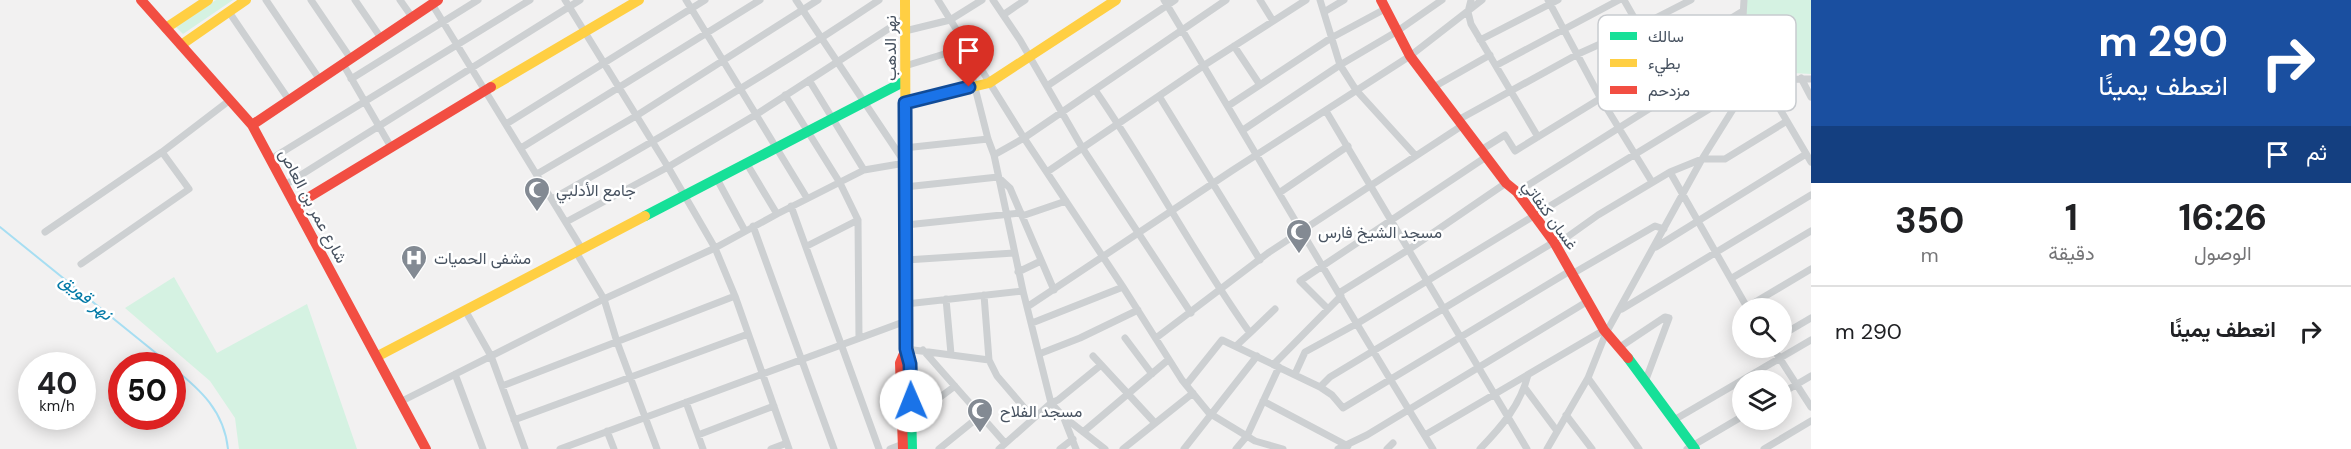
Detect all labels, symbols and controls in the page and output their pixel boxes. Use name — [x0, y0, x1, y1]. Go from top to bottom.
text: 290 m — [2098, 14, 2228, 69]
street label: نهر الدهب — [880, 15, 901, 81]
legend — [1598, 15, 1796, 111]
icon: right — [2249, 24, 2327, 102]
pin — [943, 25, 994, 87]
text: سالك — [1648, 26, 1684, 47]
icon: arrive — [952, 34, 985, 67]
text: بطيء — [1648, 53, 1680, 77]
text: انعطف يمينًا — [2098, 68, 2228, 103]
text: مزدحم — [1648, 80, 1690, 101]
icon: arrive — [2261, 138, 2294, 171]
text: ثم — [2306, 138, 2327, 167]
street label: شارع عمر بن العاص — [273, 145, 352, 267]
mosque icon: جامع الأدلبي — [522, 175, 552, 213]
street label: غسان كنفاتي — [1515, 176, 1582, 256]
place label: جامع الأدلبي — [556, 180, 636, 204]
text: 1 — [2065, 194, 2078, 241]
text: 16:26 — [2178, 194, 2267, 241]
text: 350 — [1895, 197, 1964, 244]
mosque icon: مسجد الشيخ فارس — [1284, 217, 1314, 255]
place label: مسجد الشيخ فارس — [1318, 222, 1442, 244]
text: دقيقة — [2048, 240, 2095, 266]
text: الوصول — [2194, 240, 2252, 266]
text: m — [1921, 242, 1939, 268]
hospital icon: مشفى الحميات — [399, 243, 429, 281]
place label: مشفى الحميات — [434, 248, 531, 269]
water label: نهر قويق — [54, 268, 118, 326]
map controls — [1732, 298, 1792, 430]
button: search — [1732, 298, 1792, 358]
text: انعطف يمينًا — [2169, 315, 2276, 344]
icon: right — [2294, 315, 2327, 348]
text: 290 m — [1835, 317, 1902, 346]
speed limit sign: 50 — [108, 352, 186, 430]
text: 40 — [37, 364, 77, 403]
position arrow — [879, 369, 943, 433]
button: layers — [1732, 370, 1792, 430]
text: km/h — [39, 396, 75, 416]
mosque icon: مسجد الفلاح — [965, 396, 995, 434]
place label: مسجد الفلاح — [1000, 401, 1082, 423]

